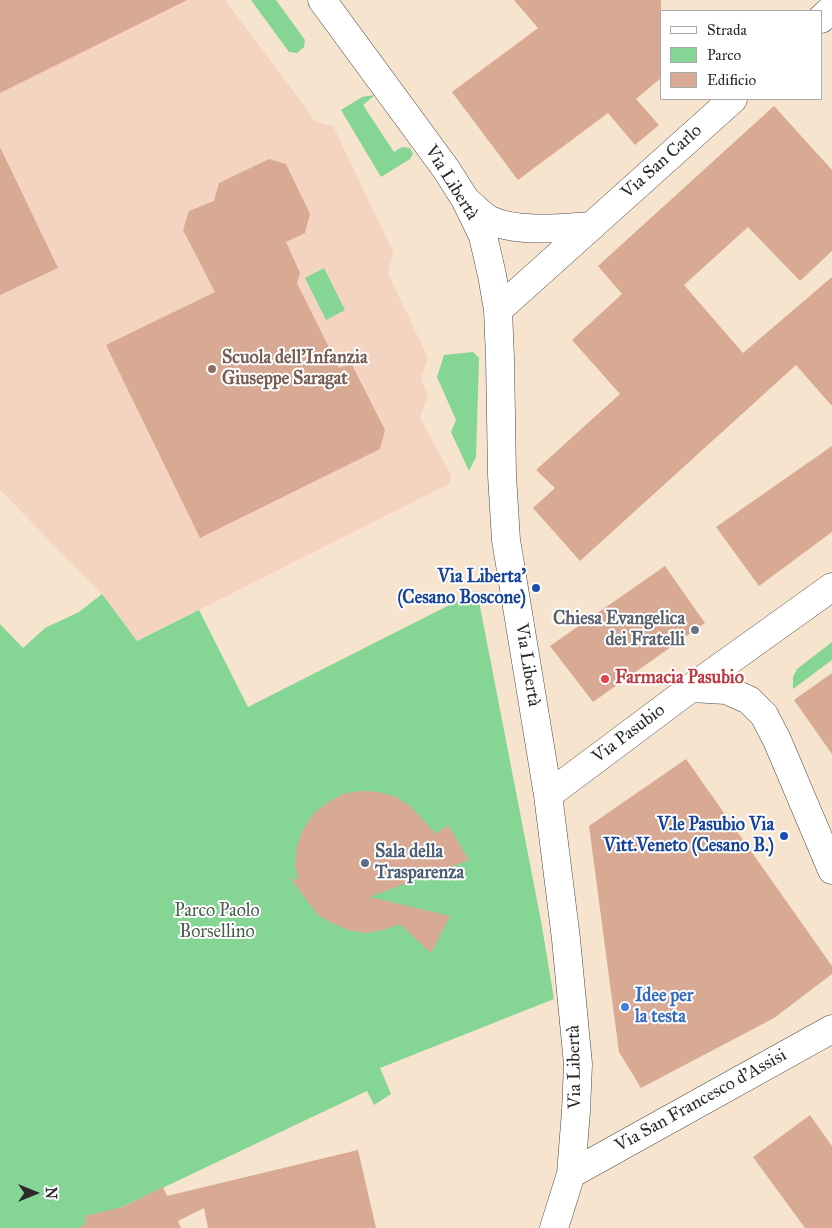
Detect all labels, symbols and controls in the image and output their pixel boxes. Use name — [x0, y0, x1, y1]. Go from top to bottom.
legend — [660, 10, 822, 100]
text: Strada — [707, 21, 747, 39]
text: Parco — [707, 46, 741, 64]
text: Edificio — [707, 71, 756, 89]
street label: Via San Carlo — [617, 120, 707, 204]
street label: Via Libertà — [420, 142, 482, 224]
place label: Scuola dell'Infanzia Giuseppe Saragat — [222, 348, 368, 390]
marker: Scuola dell'Infanzia Giuseppe Saragat — [206, 363, 218, 375]
place label: Via Liberta' (Cesano Boscone) — [397, 567, 526, 610]
marker: Via Liberta' (Cesano Boscone) — [530, 582, 542, 594]
place label: Chiesa Evangelica dei Fratelli — [553, 609, 685, 652]
street label: Via Libertà — [510, 622, 544, 708]
marker: Chiesa Evangelica dei Fratelli — [689, 624, 701, 636]
place label: Farmacia Pasubio — [615, 668, 744, 690]
marker: Farmacia Pasubio — [599, 673, 611, 685]
street label: Via Pasubio — [588, 700, 670, 768]
place label: V.le Pasubio Via Vitt.Veneto (Cesano B.) — [603, 815, 774, 858]
marker: V.le Pasubio Via Vitt.Veneto (Cesano B.) — [778, 830, 790, 842]
place label: Sala della Trasparenza — [375, 842, 464, 884]
marker: Sala della Trasparenza — [359, 857, 371, 869]
park label: Parco Paolo Borsellino — [174, 901, 260, 944]
place label: Idee per la testa — [635, 986, 694, 1028]
marker: Idee per la testa — [619, 1001, 631, 1013]
street label: Via Libertà — [563, 1025, 587, 1109]
street label: Via San Francesco d'Assisi — [611, 1045, 791, 1157]
north arrow — [10, 1168, 60, 1218]
text: N — [42, 1187, 59, 1199]

